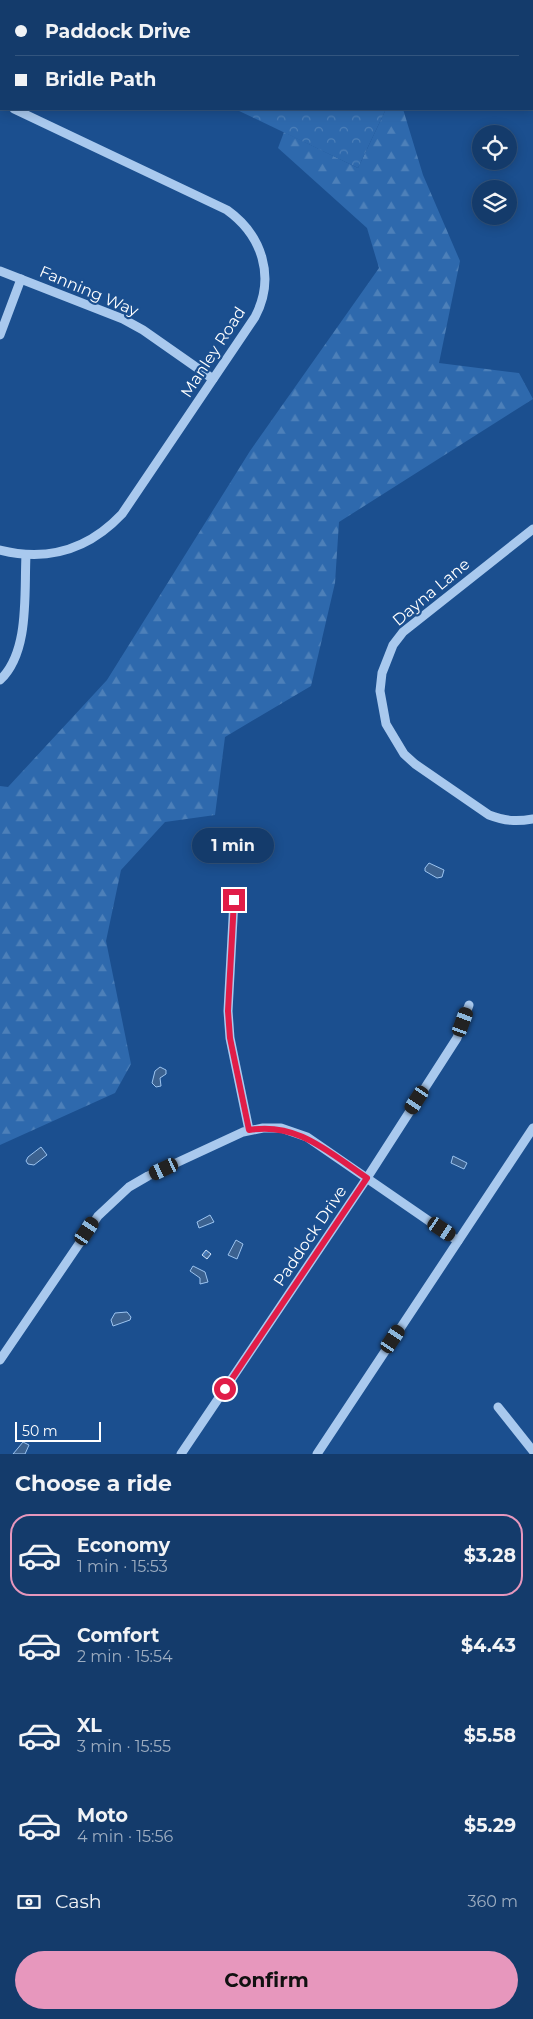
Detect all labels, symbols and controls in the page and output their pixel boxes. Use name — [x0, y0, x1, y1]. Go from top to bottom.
text: Paddock Drive — [45, 20, 191, 43]
text: Bridle Path — [45, 68, 156, 91]
map controls — [472, 125, 517, 225]
button: locate — [472, 125, 517, 170]
button: layers — [472, 180, 517, 225]
street label: Fanning Way — [37, 262, 142, 321]
street label: Manley Road — [177, 303, 249, 401]
street label: Dayna Lane — [389, 554, 473, 630]
callout: 1 min — [193, 828, 275, 862]
text: 1 min — [211, 836, 255, 855]
route end — [223, 889, 245, 911]
car — [450, 1005, 475, 1039]
car — [402, 1083, 431, 1117]
car — [147, 1156, 180, 1182]
street label: Paddock Drive — [269, 1182, 351, 1290]
car — [72, 1214, 101, 1248]
car — [425, 1214, 458, 1244]
car — [378, 1322, 407, 1356]
route start — [214, 1378, 236, 1400]
scale bar — [15, 1419, 101, 1442]
text: 50 m — [22, 1422, 58, 1440]
text: Choose a ride — [15, 1470, 172, 1497]
icon: car — [17, 1533, 62, 1578]
text: Economy — [77, 1534, 170, 1557]
text: $3.28 — [464, 1544, 516, 1567]
text: 1 min · 15:53 — [77, 1557, 168, 1576]
icon: car — [17, 1623, 62, 1668]
text: Comfort — [77, 1624, 159, 1647]
text: $4.43 — [461, 1634, 516, 1657]
text: 2 min · 15:54 — [77, 1647, 173, 1666]
icon: car — [17, 1713, 62, 1758]
text: XL — [77, 1714, 102, 1737]
text: $5.58 — [464, 1724, 516, 1747]
text: 3 min · 15:55 — [77, 1737, 171, 1756]
icon: car — [17, 1803, 62, 1848]
text: Moto — [77, 1804, 128, 1827]
text: $5.29 — [464, 1814, 516, 1837]
text: 4 min · 15:56 — [77, 1827, 173, 1846]
icon: cash — [15, 1888, 43, 1916]
text: Cash — [55, 1890, 102, 1913]
text: 360 m — [467, 1892, 518, 1911]
button: Confirm — [15, 1951, 518, 2009]

